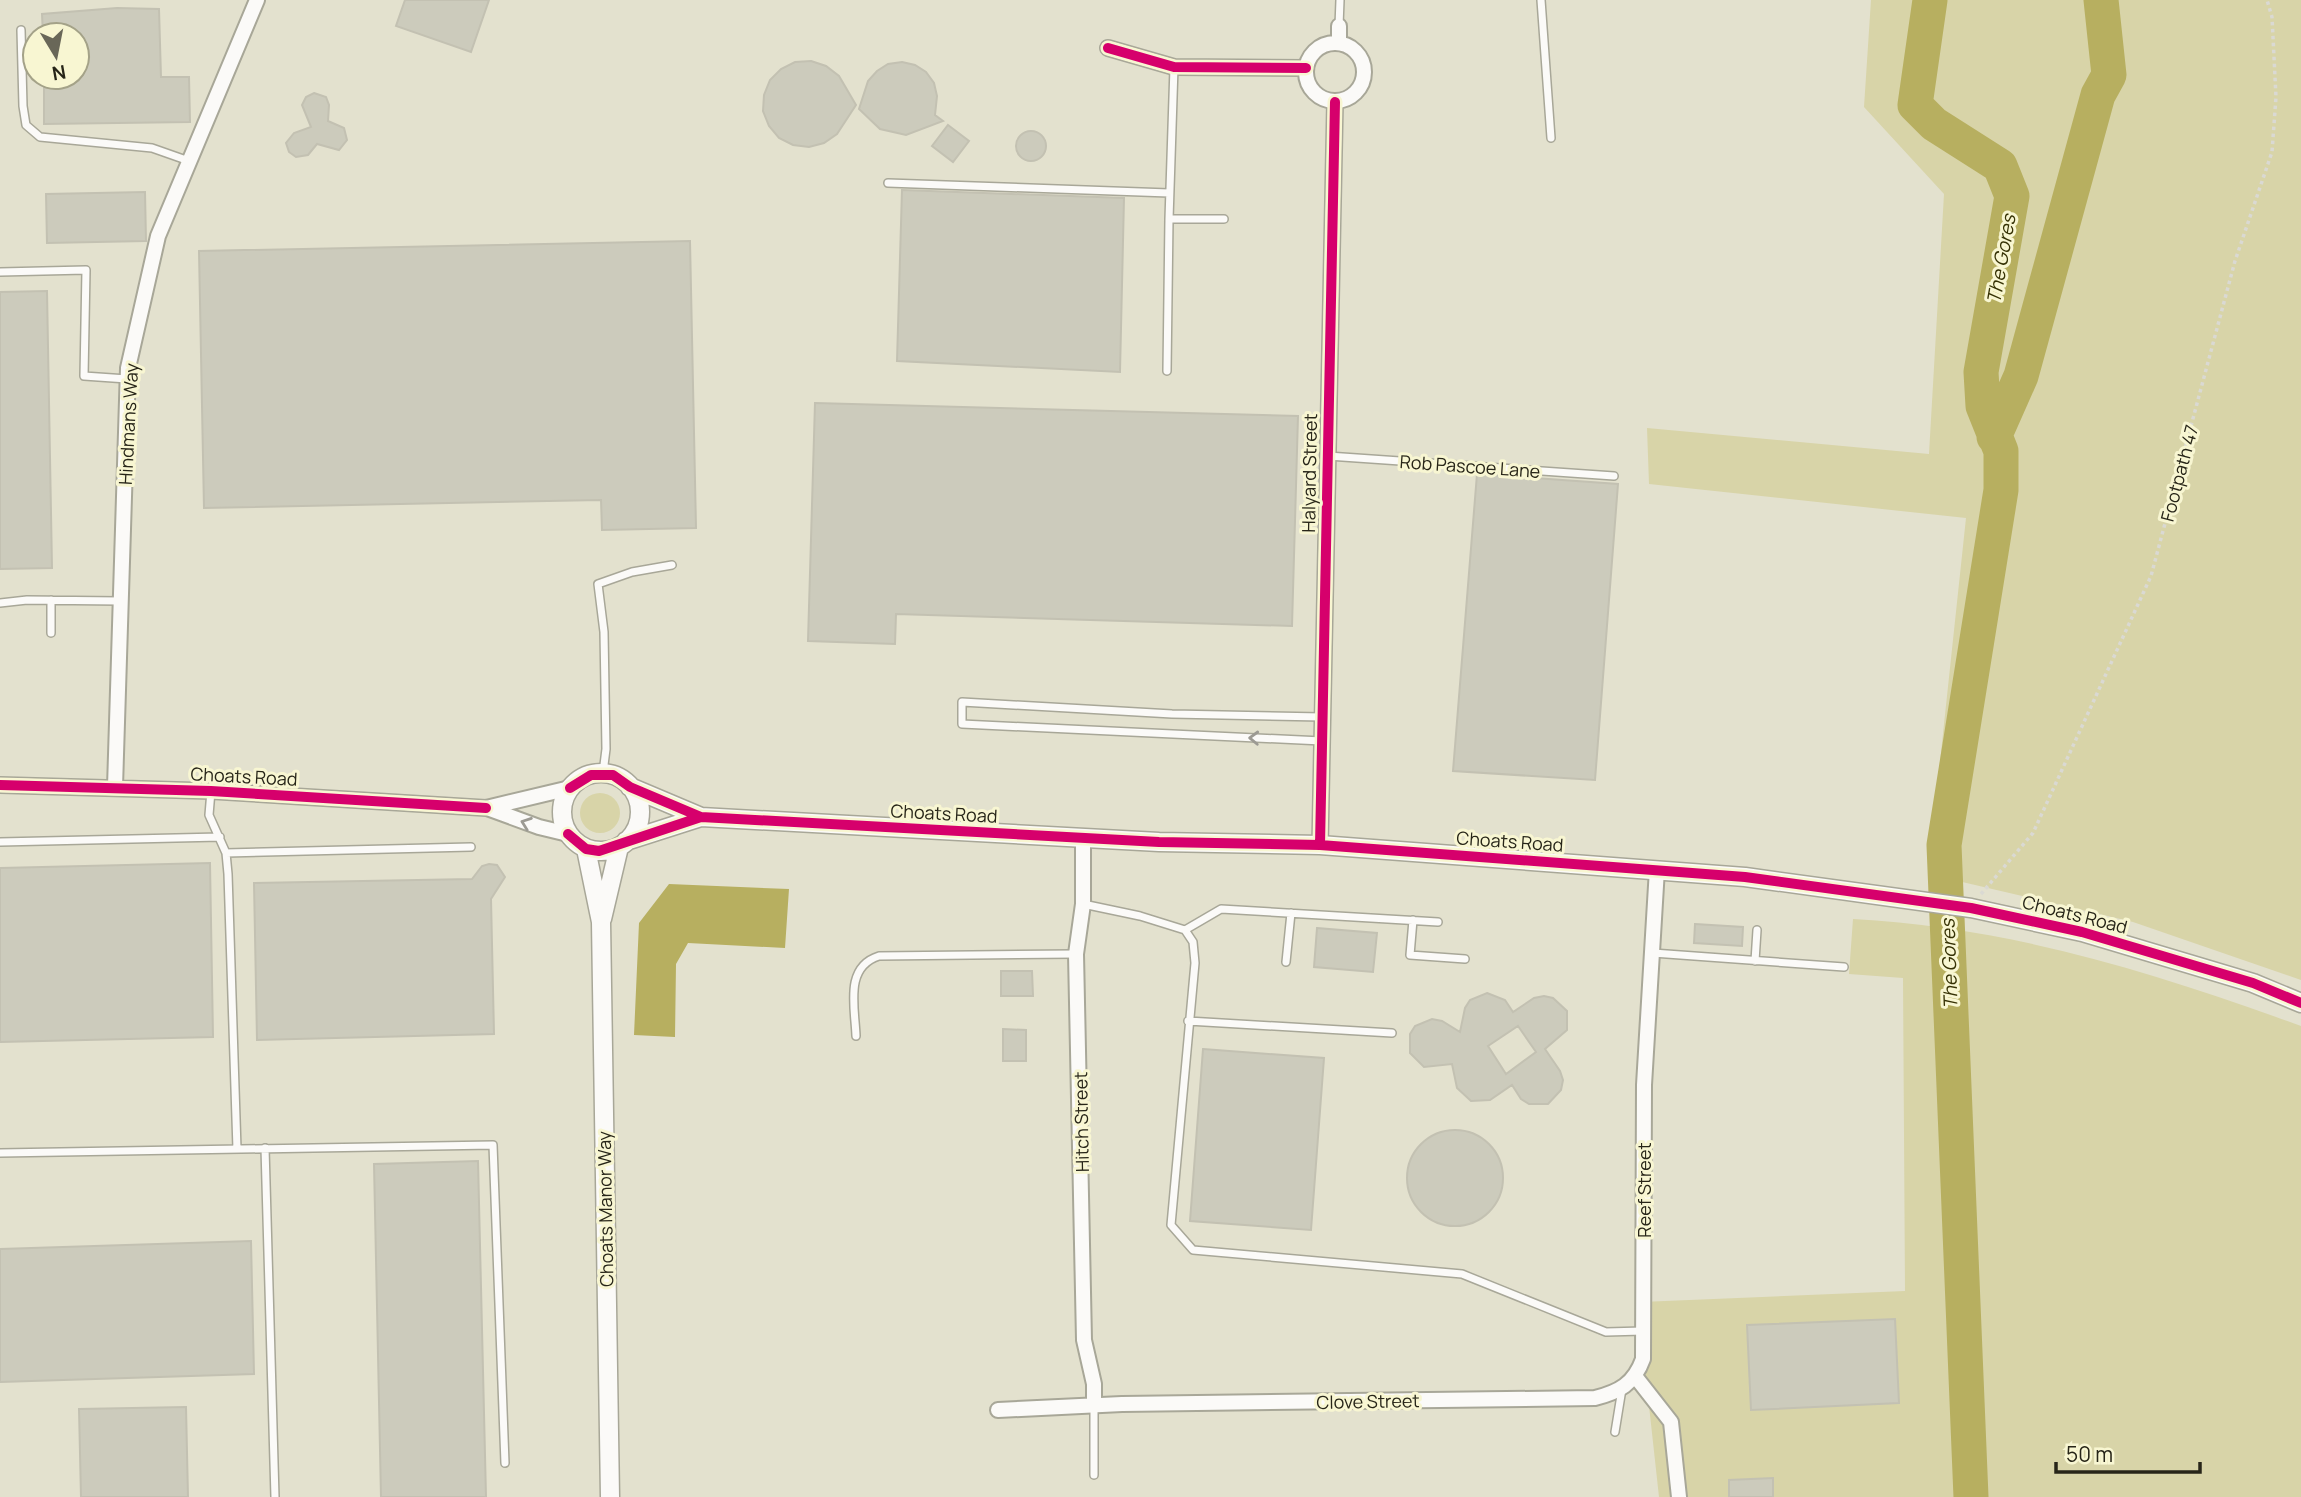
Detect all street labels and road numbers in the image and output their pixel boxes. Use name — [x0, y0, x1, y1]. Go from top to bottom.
street label: Hindmans Way — [113, 362, 143, 485]
street label: Halyard Street — [1296, 413, 1322, 533]
street label: Footpath 47 — [2155, 422, 2203, 524]
street label: Rob Pascoe Lane — [1399, 449, 1541, 483]
street label: Choats Road — [190, 761, 298, 791]
street label: Choats Road — [890, 798, 998, 828]
street label: Choats Road — [1456, 825, 1564, 857]
street label: Choats Road — [2020, 889, 2130, 939]
street label: Hitch Street — [1068, 1072, 1094, 1172]
street label: Choats Manor Way — [592, 1130, 618, 1287]
street label: Reef Street — [1632, 1142, 1656, 1238]
street label: Clove Street — [1316, 1388, 1420, 1414]

